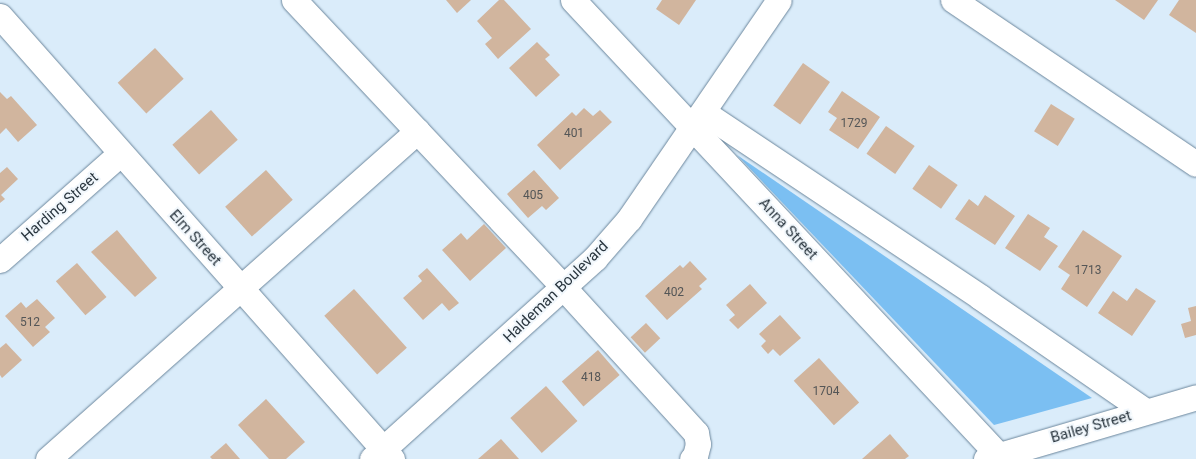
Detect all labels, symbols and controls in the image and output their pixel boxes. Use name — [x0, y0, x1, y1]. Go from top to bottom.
house number: 1729 — [841, 117, 867, 131]
house number: 401 — [564, 127, 584, 141]
street label: Harding Street — [18, 169, 102, 245]
house number: 405 — [523, 189, 543, 203]
street label: Anna Street — [755, 194, 821, 264]
street label: Elm Street — [165, 206, 225, 270]
street label: Haldeman Boulevard — [500, 237, 612, 347]
house number: 1713 — [1075, 264, 1101, 278]
house number: 402 — [664, 286, 684, 300]
house number: 512 — [20, 316, 40, 330]
house number: 418 — [581, 371, 601, 385]
house number: 1704 — [813, 385, 839, 399]
street label: Bailey Street — [1049, 407, 1133, 447]

